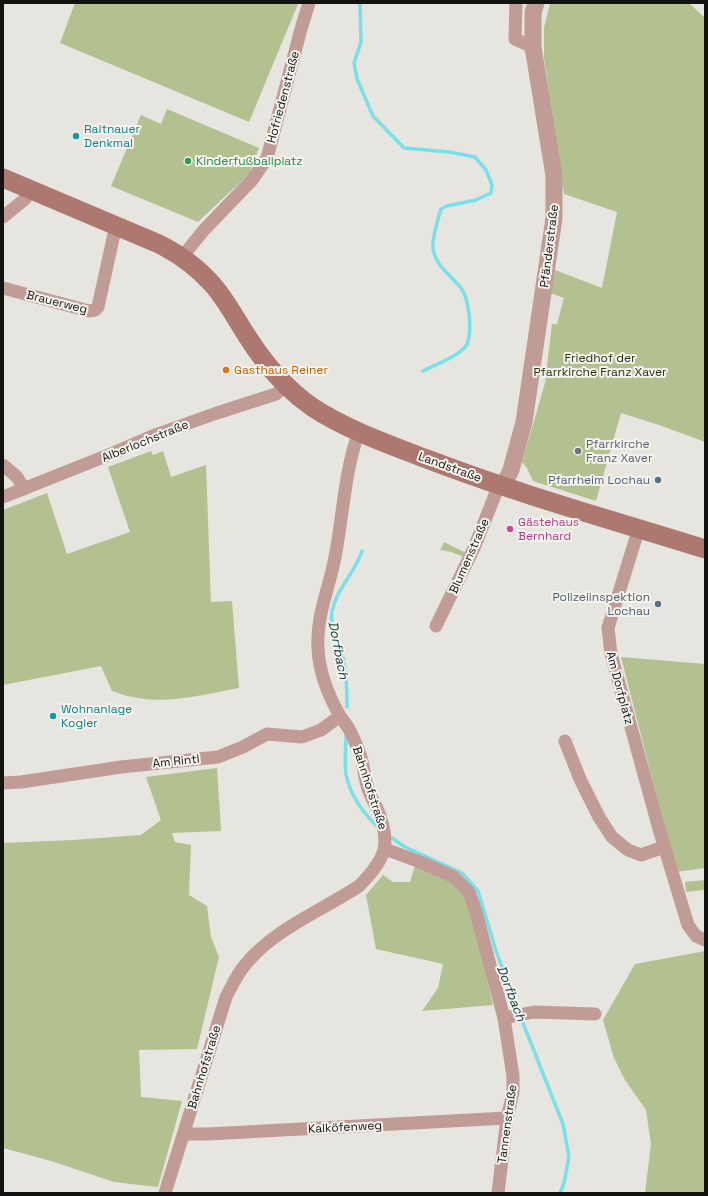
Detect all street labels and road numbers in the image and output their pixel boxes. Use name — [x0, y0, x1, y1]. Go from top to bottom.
street label: Hofriedenstraße — [263, 49, 303, 145]
street label: Pfänderstraße — [536, 204, 562, 288]
street label: Brauerweg — [25, 287, 89, 317]
street label: Alberlochstraße — [99, 416, 191, 466]
street label: Landstraße — [416, 448, 484, 486]
street label: Blumenstraße — [445, 516, 493, 596]
street label: Am Dorfplatz — [603, 650, 637, 726]
street label: Bahnhofstraße — [349, 744, 391, 832]
street label: Am Rintl — [152, 751, 200, 771]
street label: Bahnhofstraße — [184, 1023, 224, 1111]
street label: Tannenstraße — [494, 1083, 520, 1165]
street label: Kalköfenweg — [308, 1117, 382, 1137]

